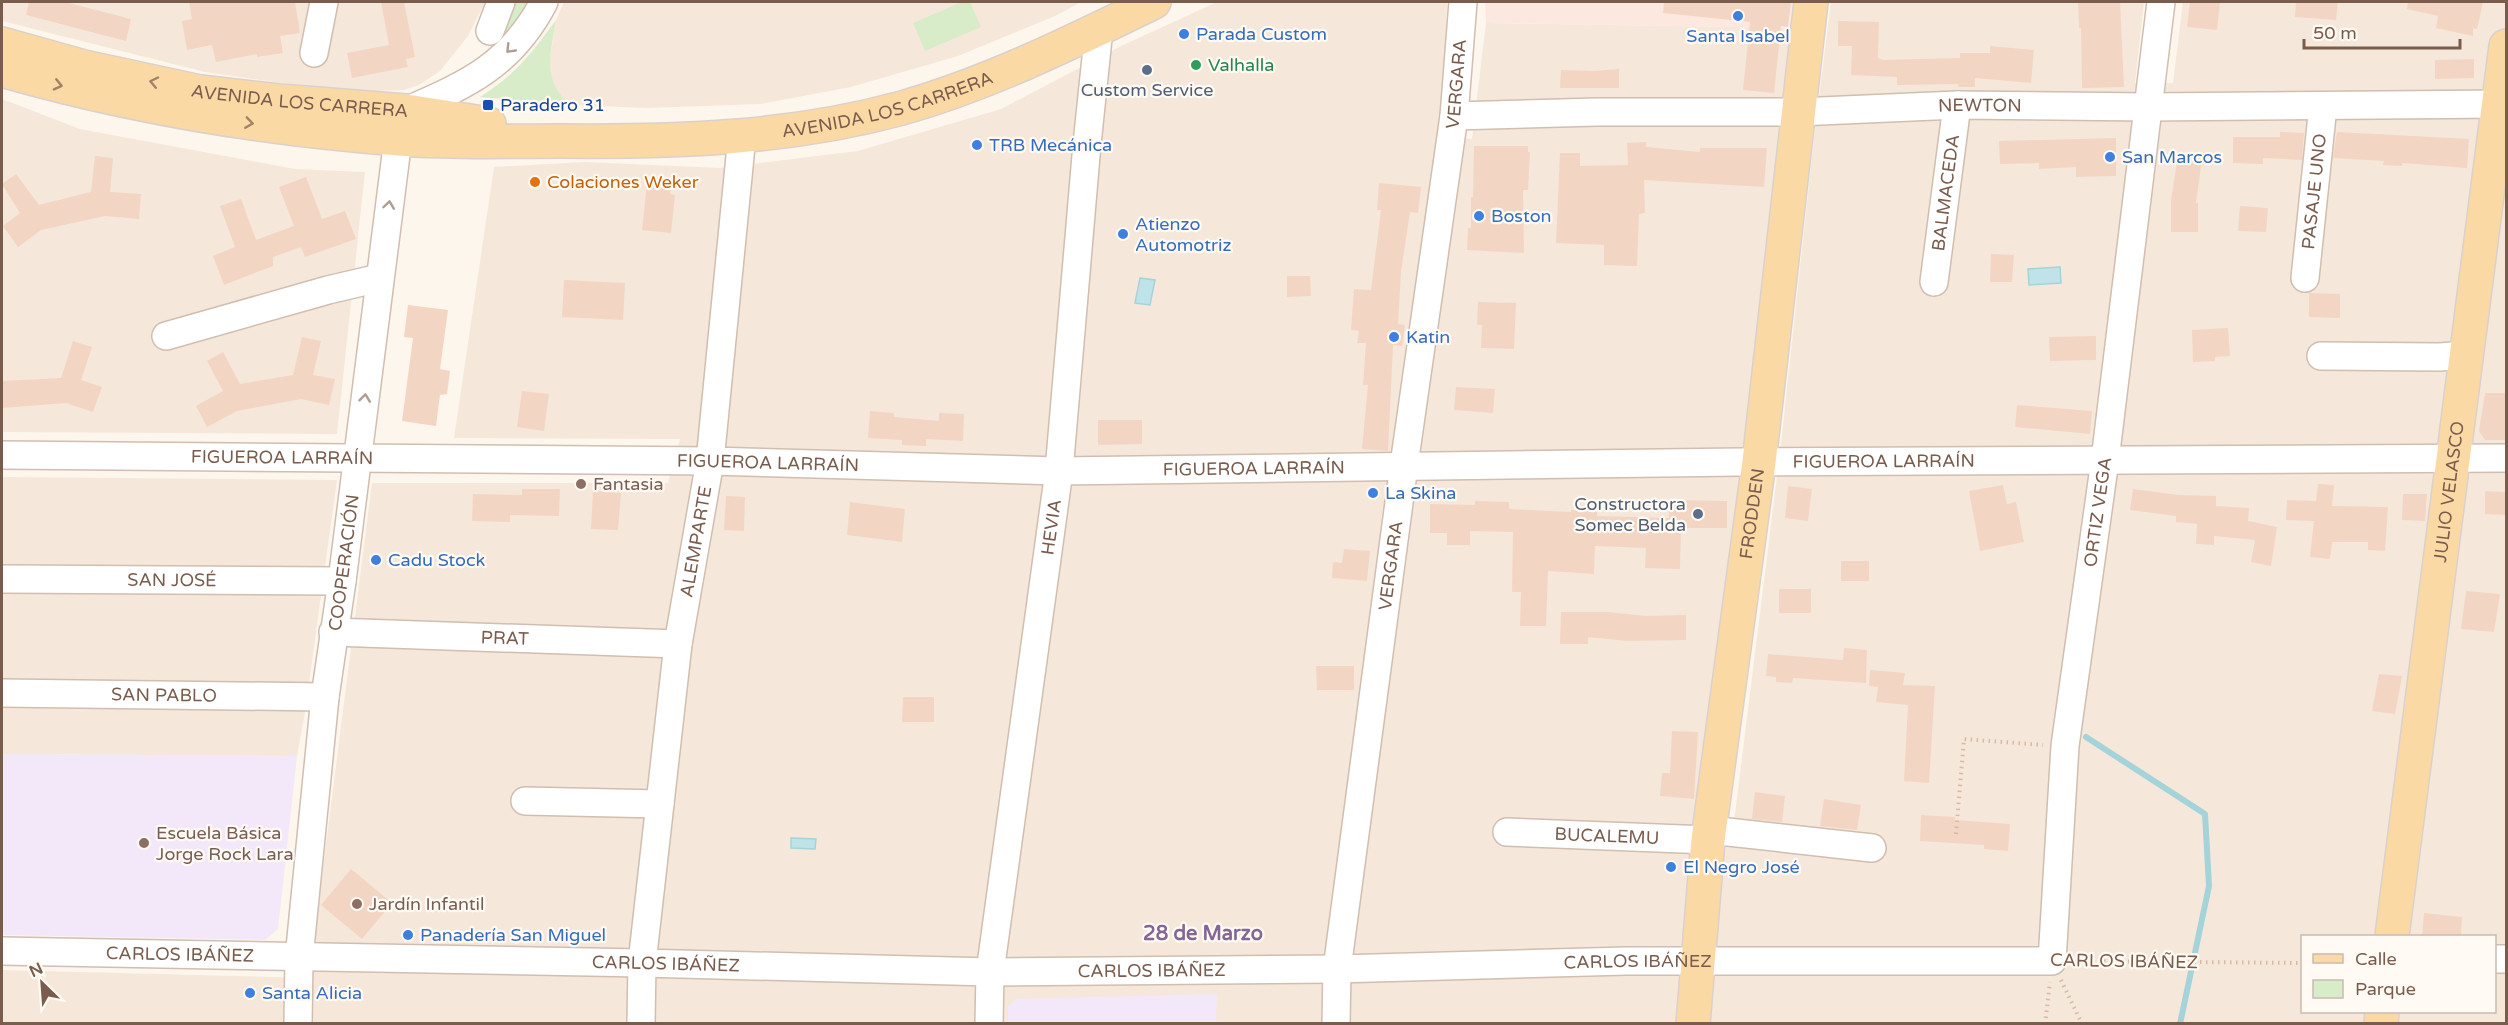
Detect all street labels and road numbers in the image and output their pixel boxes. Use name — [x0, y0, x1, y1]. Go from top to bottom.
street label: VERGARA — [1441, 38, 1471, 131]
street label: AVENIDA LOS CARRERA — [781, 67, 996, 142]
street label: AVENIDA LOS CARRERA — [189, 79, 409, 122]
street label: NEWTON — [1937, 94, 2022, 117]
street label: PASAJE UNO — [2297, 132, 2331, 251]
street label: BALMACEDA — [1927, 133, 1964, 252]
street label: JULIO VELASCO — [2429, 420, 2469, 564]
street label: FIGUEROA LARRAÍN — [191, 446, 373, 469]
street label: FIGUEROA LARRAÍN — [677, 450, 859, 476]
street label: FIGUEROA LARRAÍN — [1793, 450, 1975, 473]
street label: FIGUEROA LARRAÍN — [1163, 456, 1345, 481]
street label: ORTIZ VEGA — [2079, 456, 2116, 568]
street label: FRODDEN — [1735, 467, 1769, 560]
street label: ALEMPARTE — [675, 484, 716, 599]
street label: COOPERACIÓN — [324, 493, 364, 632]
street label: HEVIA — [1037, 498, 1066, 557]
street label: VERGARA — [1374, 519, 1407, 612]
street label: SAN JOSÉ — [127, 569, 217, 591]
street label: PRAT — [480, 626, 529, 650]
street label: SAN PABLO — [111, 683, 217, 707]
street label: BUCALEMU — [1554, 823, 1660, 849]
street label: CARLOS IBÁÑEZ — [106, 942, 254, 967]
street label: CARLOS IBÁÑEZ — [2050, 949, 2198, 973]
street label: CARLOS IBÁÑEZ — [1563, 950, 1712, 974]
street label: CARLOS IBÁÑEZ — [592, 951, 740, 977]
street label: CARLOS IBÁÑEZ — [1078, 959, 1226, 982]

